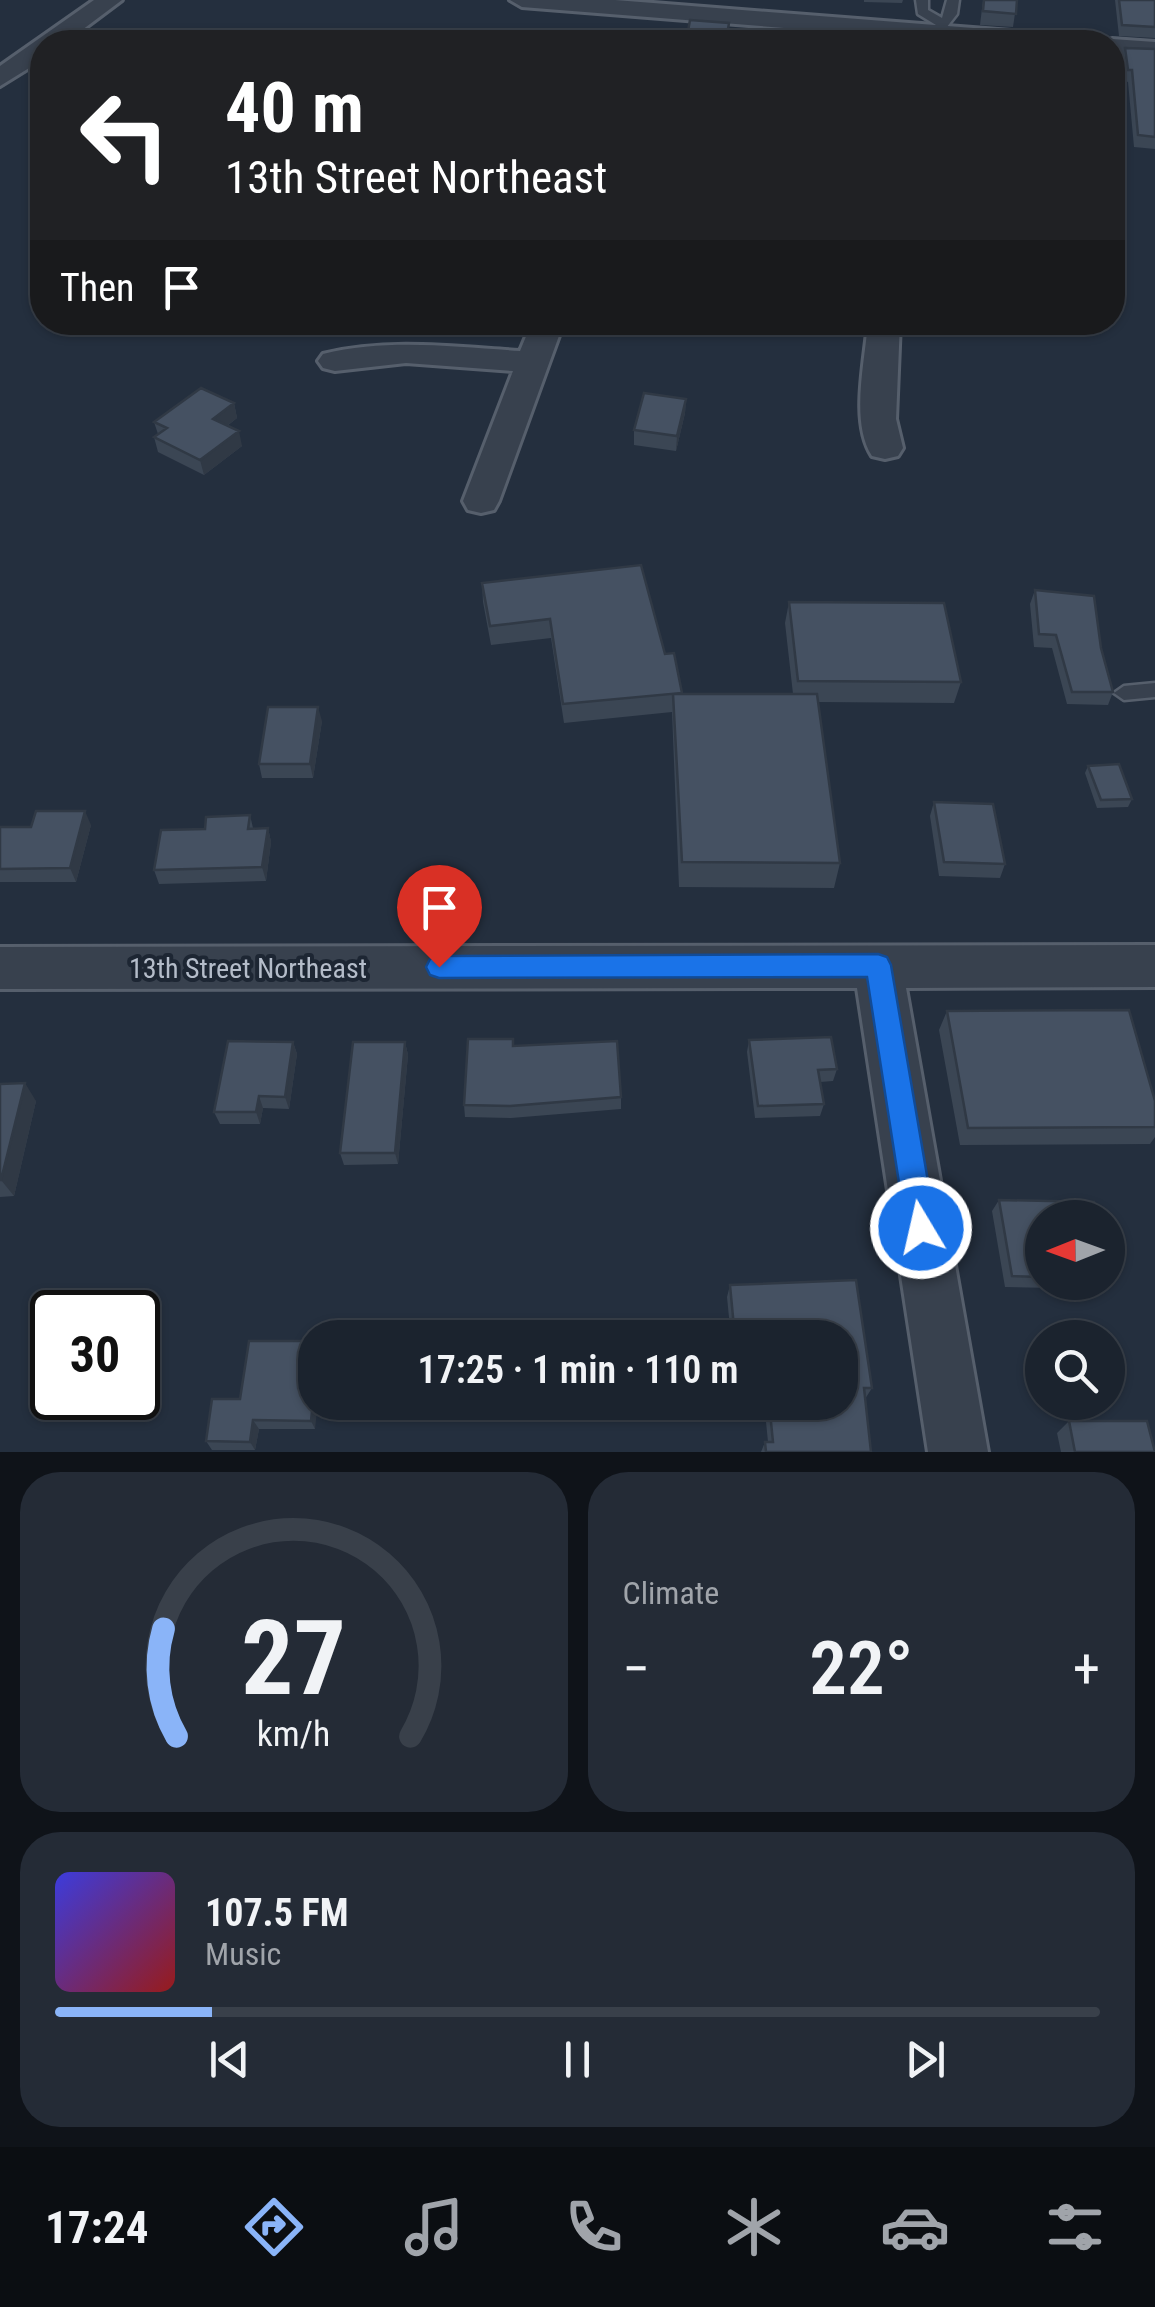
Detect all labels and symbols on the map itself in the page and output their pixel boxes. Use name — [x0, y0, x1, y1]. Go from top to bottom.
pin — [397, 865, 482, 968]
street label: 13th Street Northeast — [129, 952, 367, 985]
position arrow — [869, 1176, 973, 1280]
north arrow — [1025, 1200, 1125, 1300]
speed limit sign: 30 — [30, 1290, 160, 1420]

